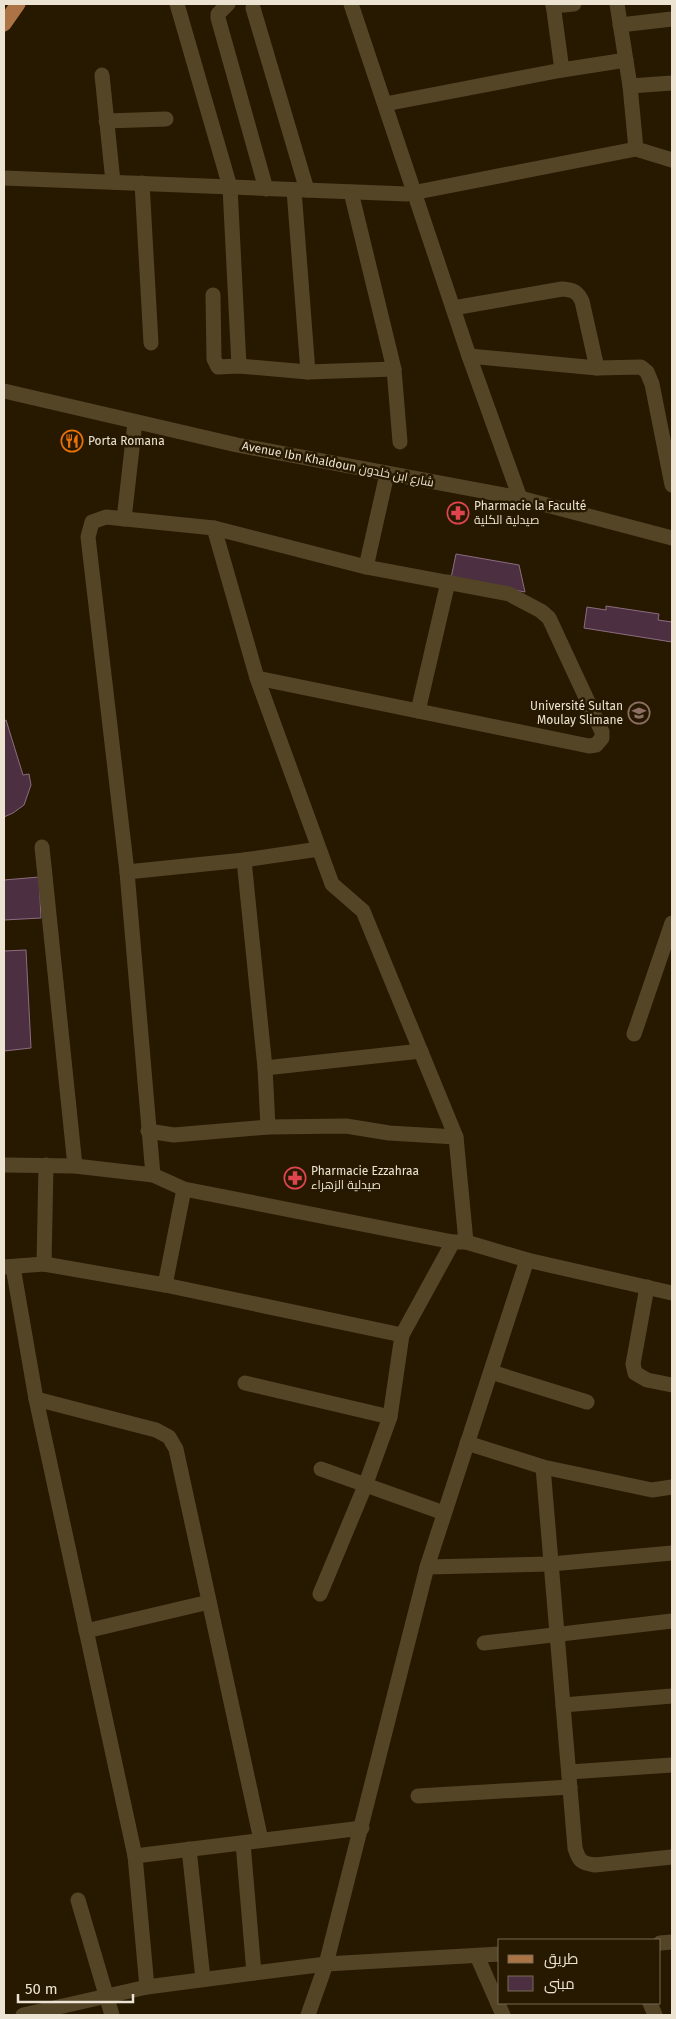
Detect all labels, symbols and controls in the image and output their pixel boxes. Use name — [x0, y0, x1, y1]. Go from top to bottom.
restaurant icon: Porta Romana — [60, 429, 84, 453]
place label: Porta Romana — [88, 434, 165, 448]
street label: Avenue Ibn Khaldoun شارع ابن خلدون — [241, 439, 435, 490]
place label: Pharmacie la Faculté صيدلية الكلية — [474, 499, 586, 527]
pharmacy icon: Pharmacie la Faculté صيدلية الكلية — [446, 501, 470, 525]
place label: Université Sultan Moulay Slimane — [530, 699, 623, 727]
school or university icon: Université Sultan Moulay Slimane — [627, 701, 651, 725]
place label: Pharmacie Ezzahraa صيدلية الزهراء — [311, 1164, 419, 1192]
pharmacy icon: Pharmacie Ezzahraa صيدلية الزهراء — [283, 1166, 307, 1190]
legend — [498, 1939, 661, 2004]
text: طريق — [544, 1950, 578, 1969]
scale bar — [18, 1972, 132, 2004]
text: مبنى — [544, 1975, 575, 1994]
text: 50 m — [25, 1980, 58, 1998]

